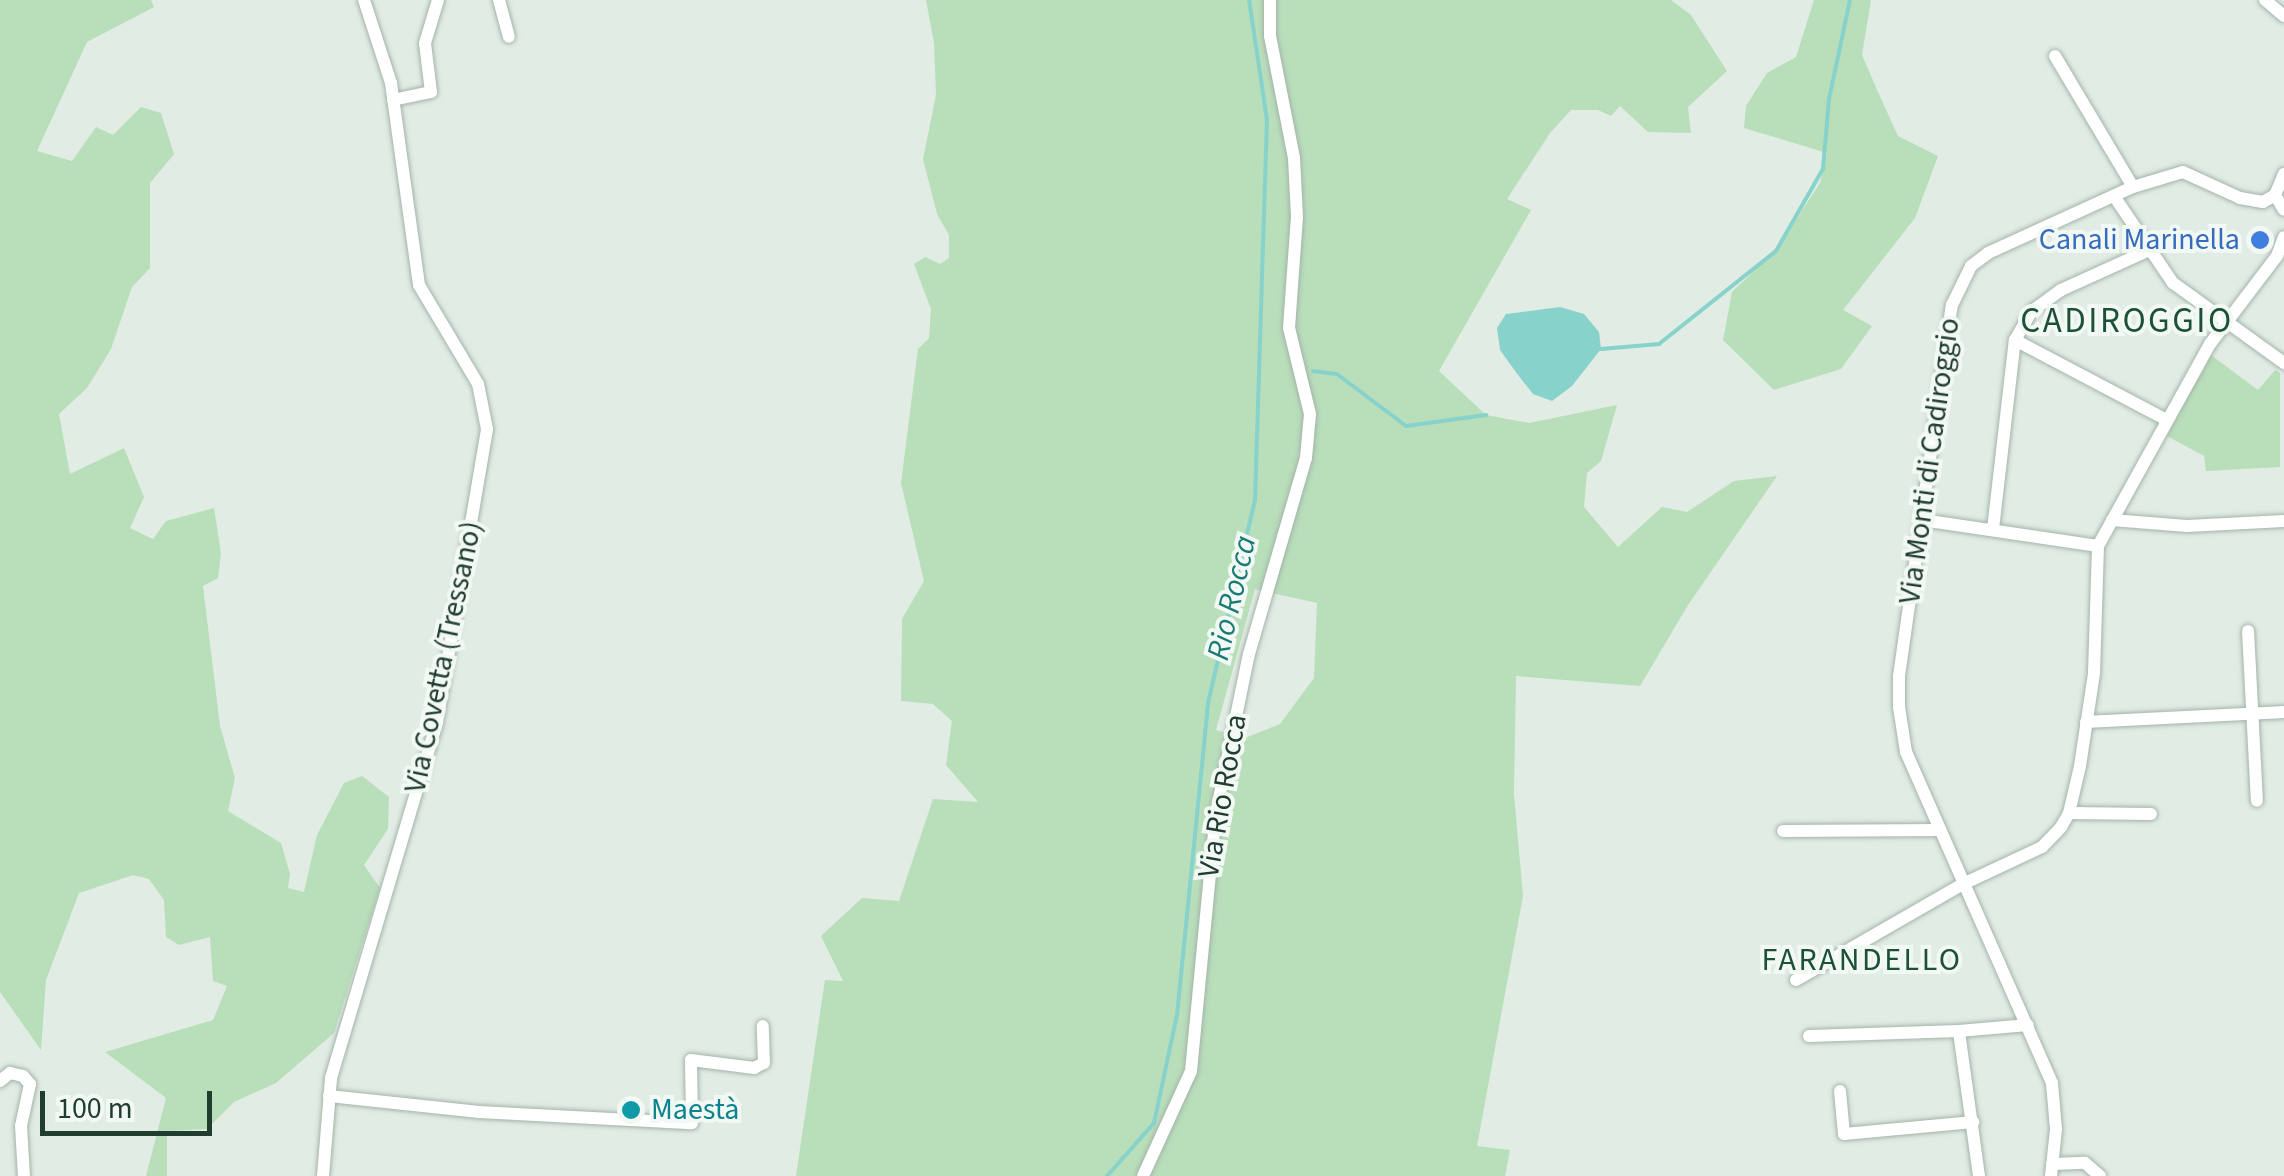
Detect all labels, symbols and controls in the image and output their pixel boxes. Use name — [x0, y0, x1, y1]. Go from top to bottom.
place label: Canali Marinella — [2039, 222, 2240, 258]
marker: Canali Marinella — [2249, 229, 2271, 251]
district label: CADIROGGIO — [2020, 300, 2234, 342]
street label: Via Monti di Cadiroggio — [1892, 316, 1968, 606]
street label: Via Covetta (Tressano) — [398, 518, 490, 796]
water label: Rio Rocca — [1199, 532, 1265, 664]
street label: Via Rio Rocca — [1191, 712, 1255, 880]
district label: FARANDELLO — [1761, 941, 1963, 979]
scale bar — [45, 1071, 218, 1133]
text: 100 m — [57, 1087, 133, 1130]
place label: Maestà — [651, 1092, 739, 1128]
marker: Maestà — [620, 1099, 642, 1121]

